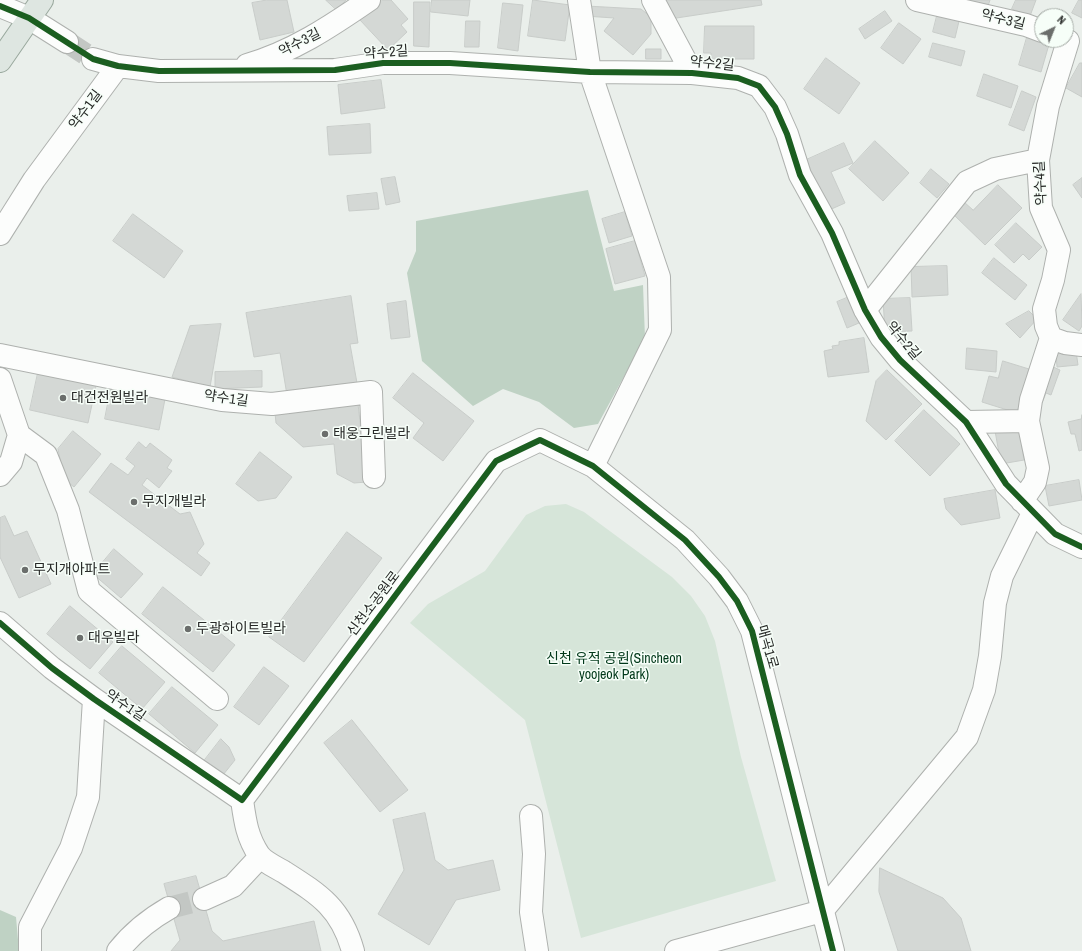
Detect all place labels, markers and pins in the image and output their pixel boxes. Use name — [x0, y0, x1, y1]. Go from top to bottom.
place label: 대건전원빌라 — [71, 390, 148, 406]
marker: 대건전원빌라 — [58, 393, 68, 403]
place label: 태웅그린빌라 — [333, 426, 410, 442]
marker: 태웅그린빌라 — [320, 429, 330, 439]
place label: 무지개빌라 — [142, 494, 206, 510]
marker: 무지개빌라 — [129, 497, 139, 507]
place label: 무지개아파트 — [33, 562, 110, 578]
marker: 무지개아파트 — [20, 565, 30, 575]
place label: 두광하이트빌라 — [196, 621, 286, 637]
marker: 두광하이트빌라 — [183, 624, 193, 634]
place label: 대우빌라 — [88, 630, 140, 646]
marker: 대우빌라 — [75, 633, 85, 643]

